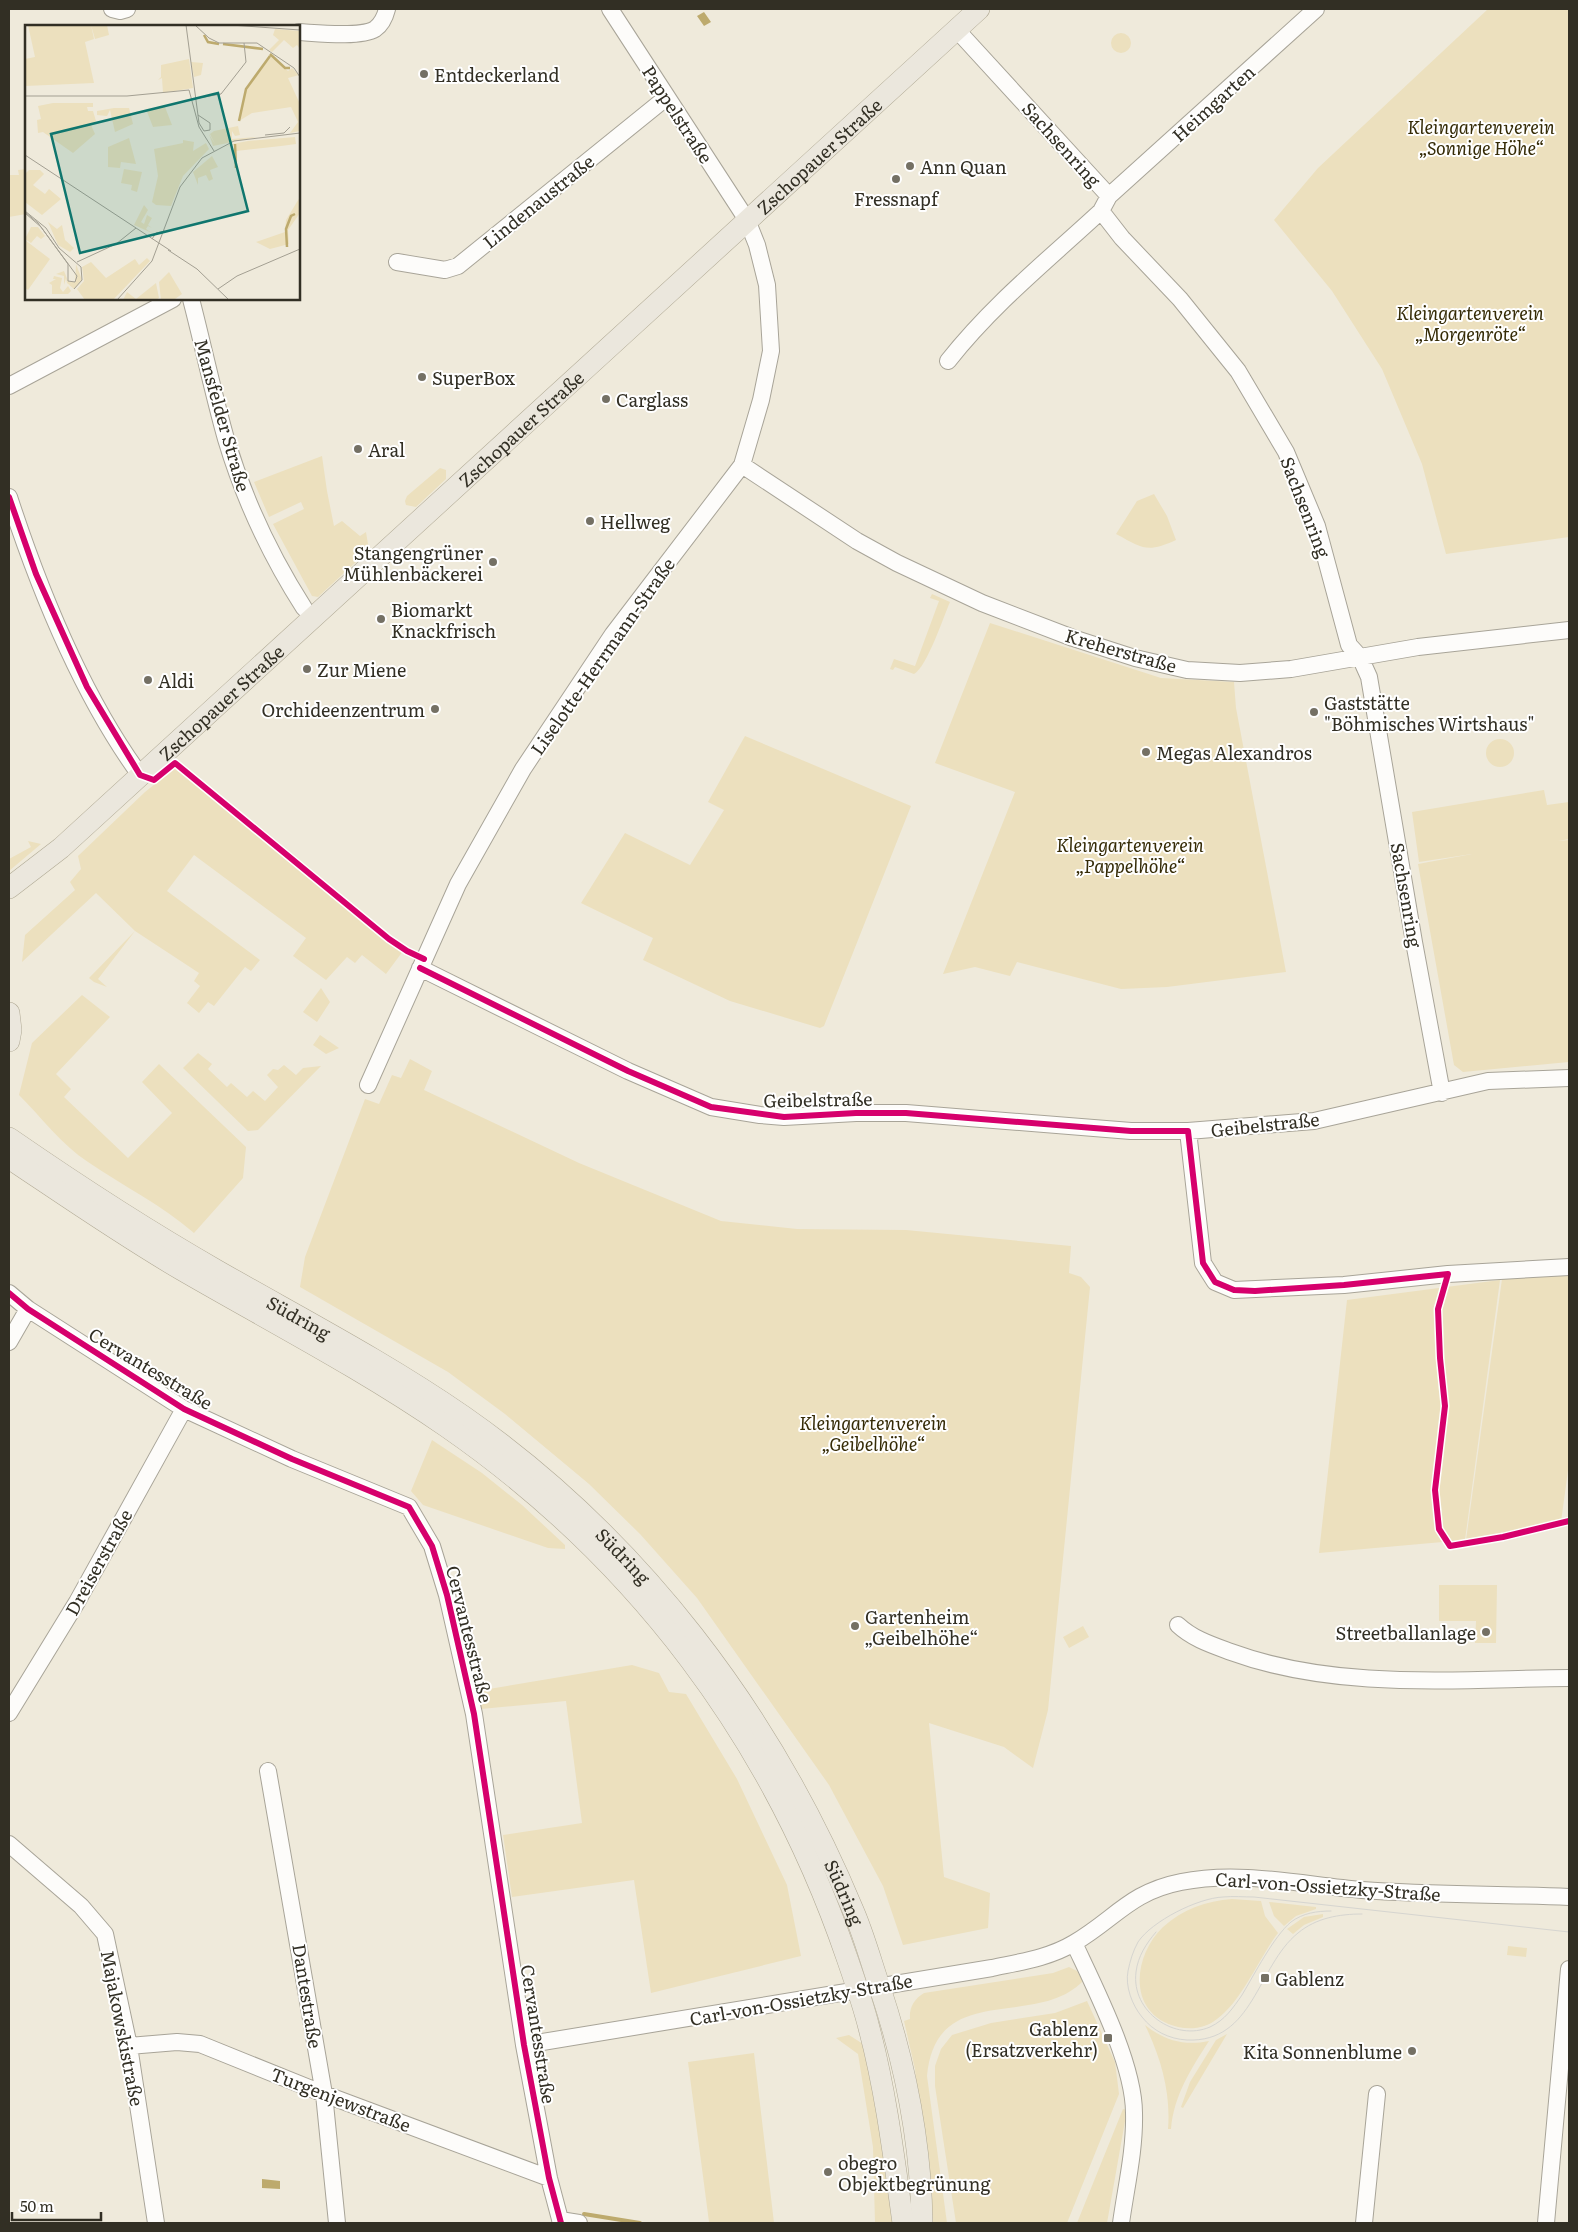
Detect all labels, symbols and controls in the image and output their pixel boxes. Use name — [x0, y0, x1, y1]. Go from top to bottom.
inset map — [25, 25, 300, 300]
street label: Heimgarten — [1165, 58, 1261, 148]
street label: Pappelstraße — [636, 60, 720, 168]
place label: Entdeckerland — [434, 61, 560, 88]
marker: Entdeckerland — [418, 68, 430, 80]
street label: Zschopauer Straße — [750, 91, 887, 220]
street label: Sachsenring — [1016, 95, 1108, 193]
park label: Kleingartenverein „Sonnige Höhe“ — [1407, 113, 1555, 161]
street label: Lindenaustraße — [476, 148, 600, 254]
place label: Ann Quan — [920, 153, 1007, 180]
marker: Ann Quan — [904, 160, 916, 172]
marker: Fressnapf — [890, 173, 902, 185]
place label: Fressnapf — [854, 185, 940, 212]
park label: Kleingartenverein „Morgenröte“ — [1396, 299, 1544, 347]
street label: Mansfelder Straße — [188, 335, 258, 495]
place label: SuperBox — [432, 364, 516, 391]
street label: Zschopauer Straße — [452, 364, 589, 493]
marker: SuperBox — [416, 371, 428, 383]
place label: Carglass — [616, 386, 688, 413]
marker: Carglass — [600, 393, 612, 405]
place label: Aral — [368, 436, 405, 463]
marker: Aral — [352, 443, 364, 455]
street label: Sachsenring — [1274, 453, 1338, 562]
place label: Hellweg — [600, 508, 671, 535]
marker: Hellweg — [584, 515, 596, 527]
place label: Stangengrüner Mühlenbäckerei — [343, 539, 483, 587]
street label: Liselotte-Herrmann-Straße — [523, 552, 681, 760]
marker: Stangengrüner Mühlenbäckerei — [487, 556, 499, 568]
place label: Biomarkt Knackfrisch — [391, 596, 496, 644]
marker: Biomarkt Knackfrisch — [375, 613, 387, 625]
street label: Kreherstraße — [1062, 621, 1180, 679]
street label: Zschopauer Straße — [152, 638, 289, 766]
place label: Zur Miene — [317, 656, 406, 683]
marker: Zur Miene — [301, 663, 313, 675]
place label: Aldi — [158, 667, 194, 694]
marker: Aldi — [142, 674, 154, 686]
place label: Gaststätte "Böhmisches Wirtshaus" — [1324, 689, 1534, 737]
place label: Orchideenzentrum — [261, 696, 425, 723]
marker: Orchideenzentrum — [429, 703, 441, 715]
marker: Gaststätte "Böhmisches Wirtshaus" — [1308, 706, 1320, 718]
place label: Megas Alexandros — [1156, 739, 1312, 766]
marker: Megas Alexandros — [1140, 746, 1152, 758]
park label: Kleingartenverein „Pappelhöhe“ — [1056, 831, 1204, 879]
street label: Sachsenring — [1384, 840, 1430, 951]
street label: Geibelstraße — [763, 1085, 873, 1113]
street label: Geibelstraße — [1209, 1105, 1321, 1143]
street label: Südring — [262, 1288, 337, 1346]
street label: Cervantesstraße — [84, 1320, 218, 1416]
park label: Kleingartenverein „Geibelhöhe“ — [799, 1409, 947, 1457]
street label: Dreiserstraße — [58, 1504, 138, 1620]
street label: Südring — [590, 1521, 658, 1590]
street label: Cervantesstraße — [440, 1563, 500, 1705]
place label: Gartenheim „Geibelhöhe“ — [865, 1603, 978, 1651]
place label: Streetballanlage — [1336, 1619, 1476, 1646]
marker: Gartenheim „Geibelhöhe“ — [849, 1620, 861, 1632]
marker: Streetballanlage — [1480, 1626, 1492, 1638]
street label: Südring — [819, 1855, 872, 1930]
street label: Carl-von-Ossietzky-Straße — [1214, 1865, 1442, 1907]
street label: Dantestraße — [286, 1942, 330, 2050]
street label: Majakowskistraße — [95, 1948, 151, 2108]
street label: Cervantesstraße — [515, 1962, 563, 2106]
place label: Gablenz — [1275, 1965, 1344, 1992]
street label: Carl-von-Ossietzky-Straße — [687, 1966, 915, 2032]
marker: Gablenz — [1259, 1972, 1271, 1984]
place label: Gablenz (Ersatzverkehr) — [965, 2015, 1098, 2063]
marker: Gablenz (Ersatzverkehr) — [1102, 2032, 1114, 2044]
place label: Kita Sonnenblume — [1243, 2038, 1402, 2065]
marker: Kita Sonnenblume — [1406, 2045, 1418, 2057]
street label: Turgenjewstraße — [267, 2060, 415, 2138]
place label: obegro Objektbegrünung — [838, 2149, 991, 2197]
marker: obegro Objektbegrünung — [822, 2166, 834, 2178]
scale bar — [12, 2190, 101, 2222]
text: 50 m — [20, 2194, 54, 2217]

